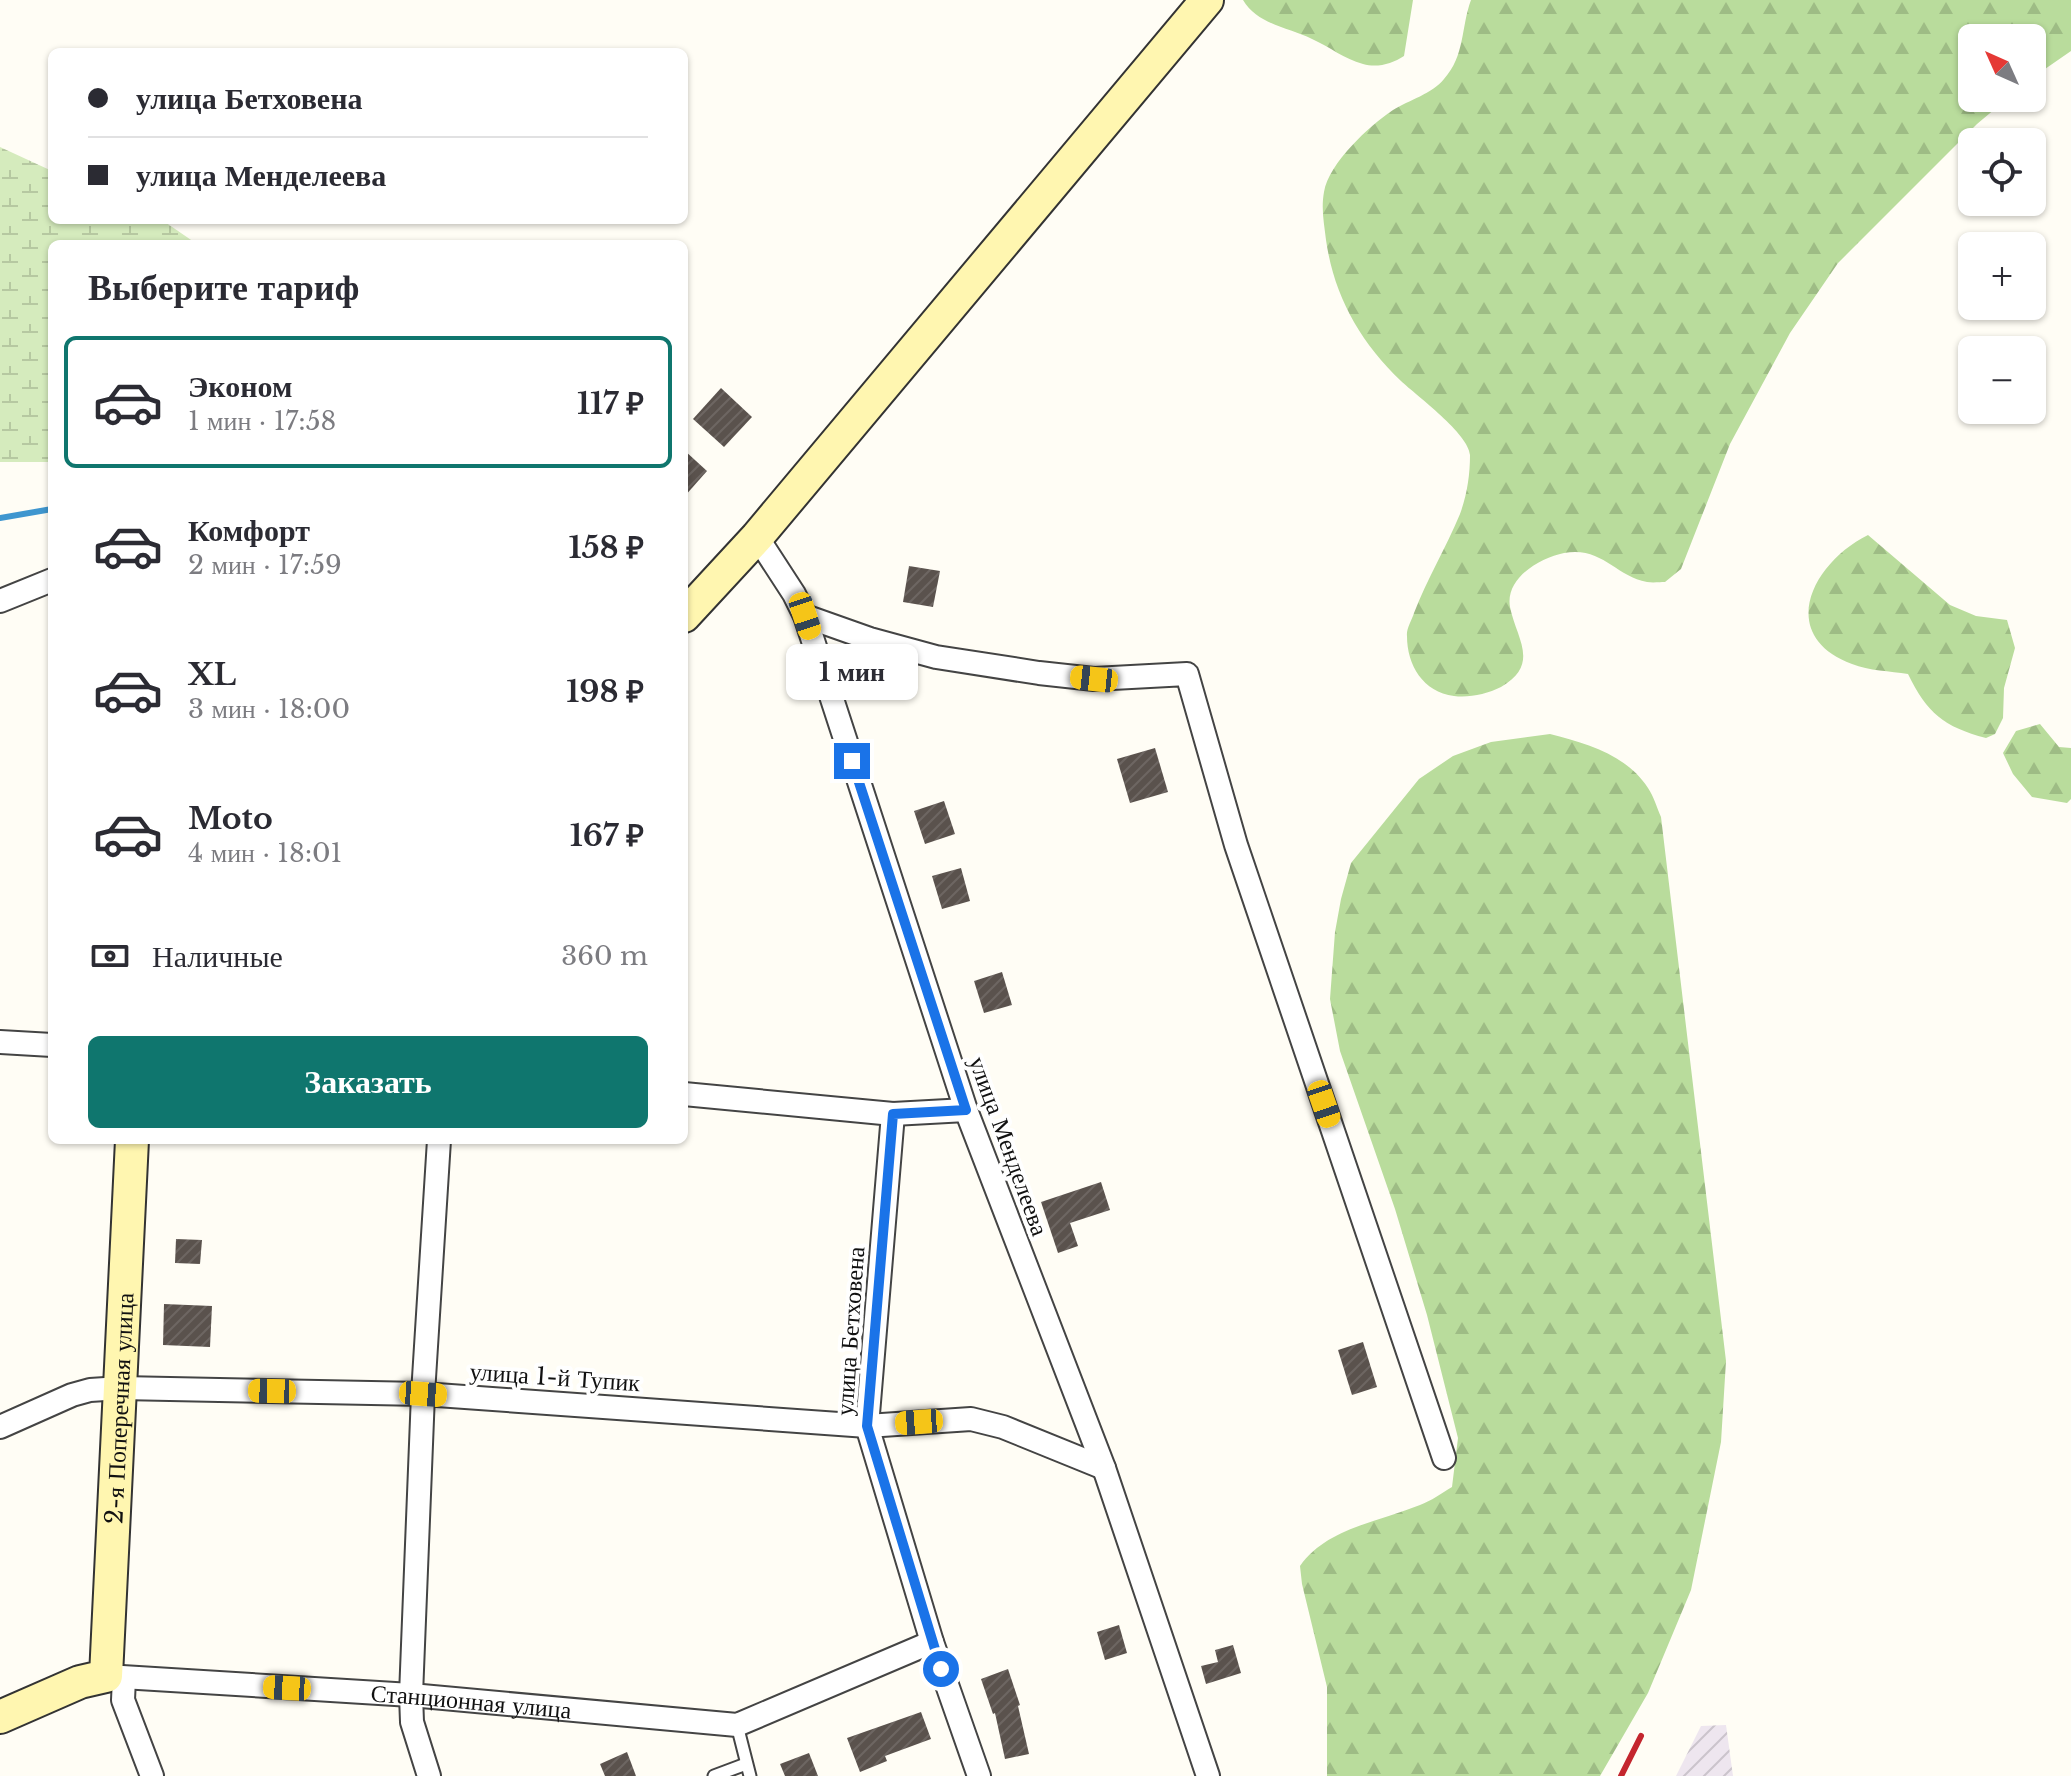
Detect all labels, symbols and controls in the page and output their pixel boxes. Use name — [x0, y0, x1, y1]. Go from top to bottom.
north arrow — [1958, 24, 2046, 112]
map controls — [1958, 24, 2046, 424]
text: улица Бетховена — [136, 80, 362, 117]
button: locate — [1958, 128, 2046, 216]
text: улица Менделеева — [136, 157, 386, 194]
button: + — [1958, 232, 2046, 320]
text: Выберите тариф — [88, 265, 359, 310]
button: − — [1958, 336, 2046, 424]
icon: car — [92, 366, 164, 438]
text: Эконом — [188, 368, 292, 405]
text: 117 ₽ — [577, 385, 644, 422]
text: 1 мин · 17:58 — [188, 405, 336, 437]
icon: car — [92, 510, 164, 582]
text: Комфорт — [188, 512, 310, 549]
text: 158 ₽ — [569, 529, 644, 566]
text: 2 мин · 17:59 — [188, 549, 342, 581]
car — [786, 589, 824, 643]
callout: 1 мин — [786, 645, 918, 701]
icon: car — [92, 654, 164, 726]
text: XL — [188, 656, 236, 693]
text: 1 мин — [819, 656, 885, 688]
car — [1069, 665, 1119, 693]
text: 198 ₽ — [566, 673, 644, 710]
text: 3 мин · 18:00 — [188, 693, 350, 725]
route end — [834, 743, 870, 779]
icon: car — [92, 798, 164, 870]
text: Moto — [188, 800, 273, 837]
text: 167 ₽ — [570, 817, 644, 854]
text: 4 мин · 18:01 — [188, 837, 342, 869]
icon: cash — [88, 934, 132, 978]
text: Наличные — [152, 938, 283, 975]
text: 360 m — [561, 940, 648, 972]
button: Заказать — [88, 1036, 648, 1128]
street label: улица Менделеева — [963, 1052, 1055, 1240]
car — [1305, 1077, 1343, 1131]
street label: улица Бетховена — [830, 1245, 870, 1417]
street label: 2-я Поперечная улица — [99, 1292, 139, 1525]
street label: улица 1-й Тупик — [469, 1357, 641, 1397]
car — [248, 1379, 296, 1403]
car — [398, 1380, 448, 1408]
car — [894, 1408, 944, 1436]
route start — [923, 1651, 959, 1687]
car — [262, 1675, 312, 1701]
street label: Станционная улица — [370, 1678, 573, 1724]

